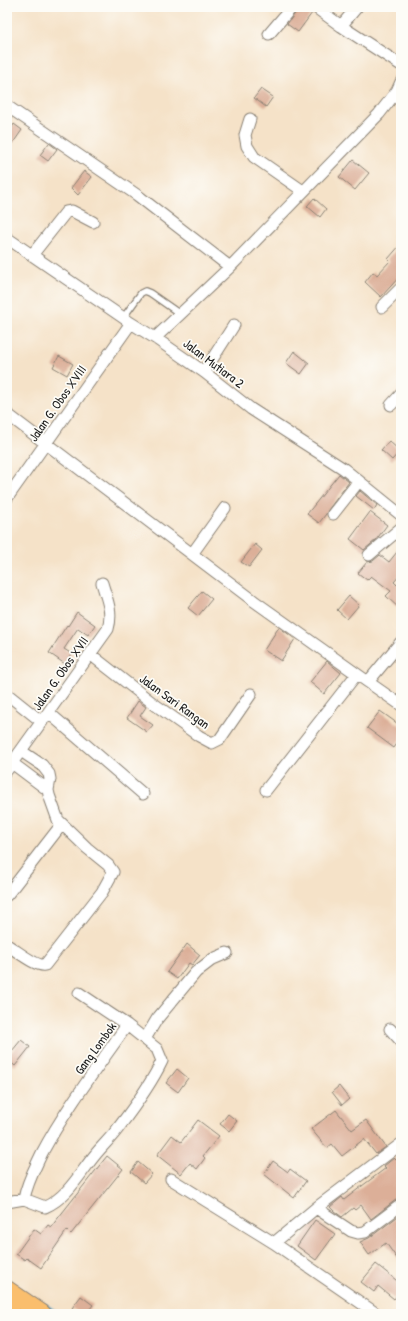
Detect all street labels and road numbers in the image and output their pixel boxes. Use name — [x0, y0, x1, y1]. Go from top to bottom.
street label: Jalan Mutiara 2 — [180, 334, 248, 392]
street label: Jalan G. Obos XVIII — [24, 361, 90, 445]
street label: Jalan G. Obos XVII — [28, 632, 92, 714]
street label: Jalan Sari Rangan — [136, 669, 214, 733]
street label: Gang Lombok — [70, 1018, 121, 1078]

